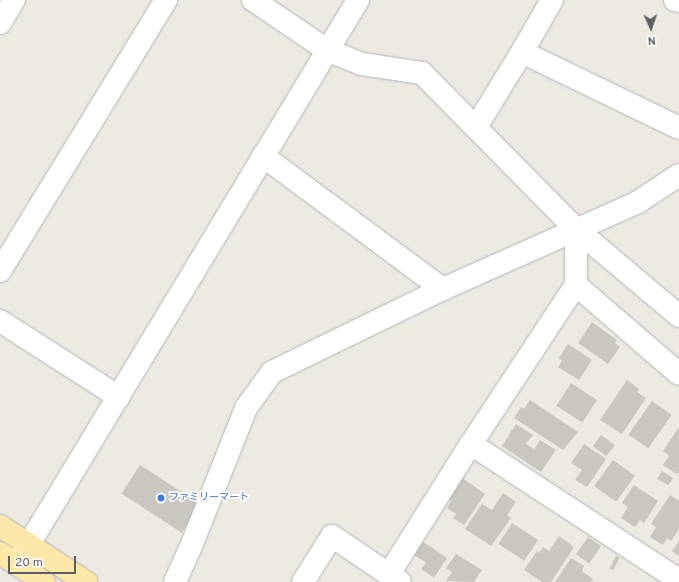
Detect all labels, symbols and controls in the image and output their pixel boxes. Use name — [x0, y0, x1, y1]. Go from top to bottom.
north arrow — [631, 8, 671, 48]
text: N — [647, 33, 656, 47]
place label: ファミリーマート — [169, 492, 249, 504]
marker: ファミリーマート — [156, 493, 166, 503]
scale bar — [10, 548, 78, 574]
text: 20 m — [15, 555, 43, 571]

